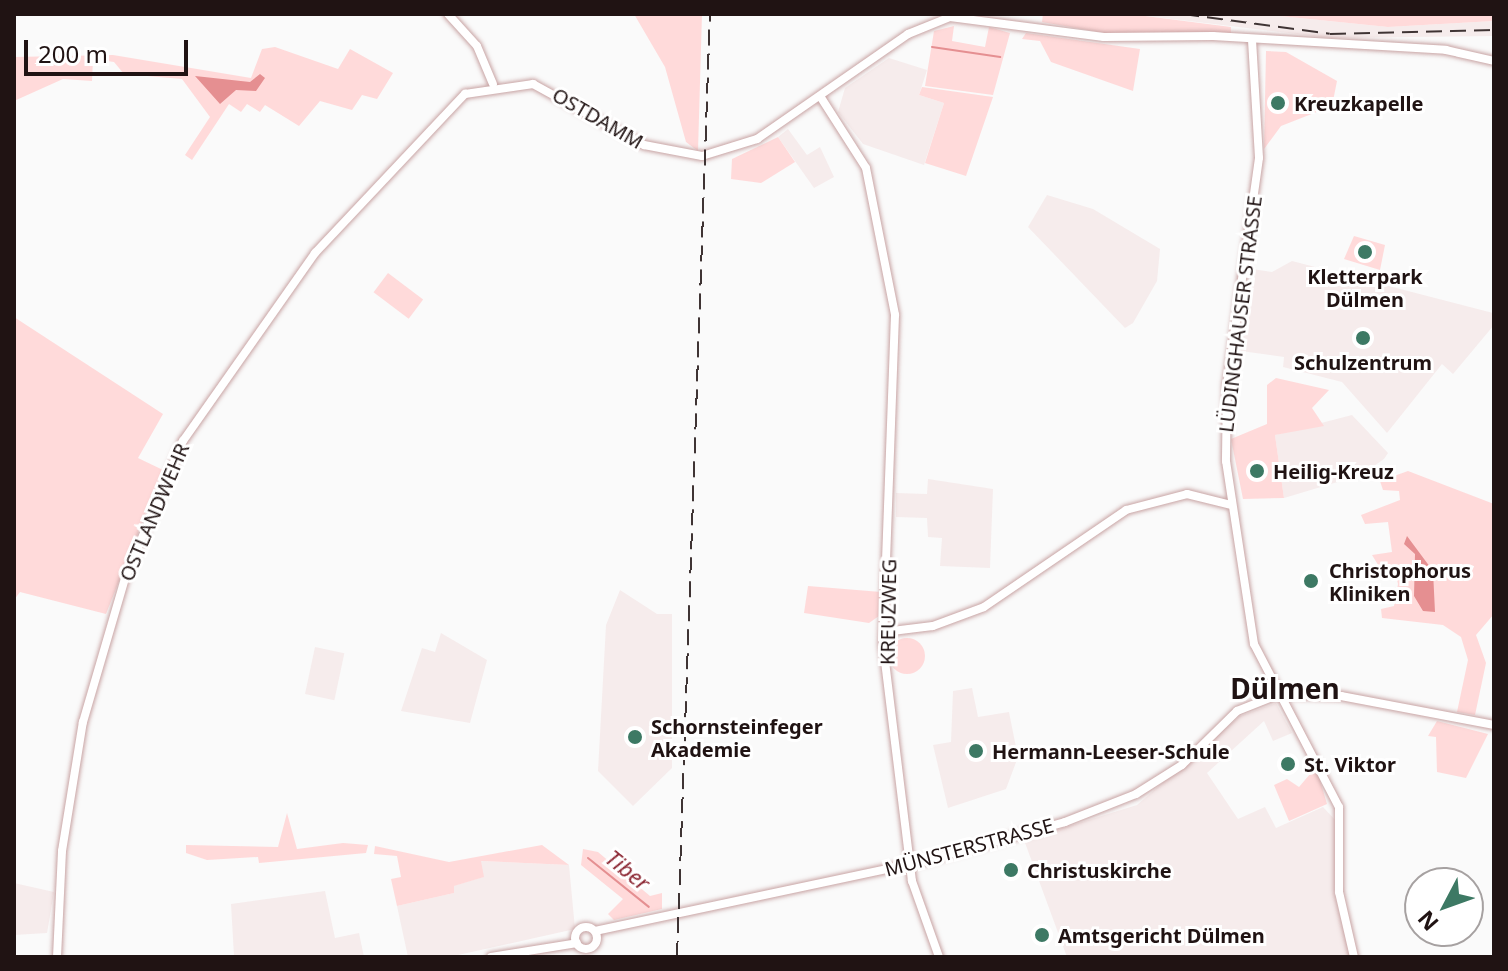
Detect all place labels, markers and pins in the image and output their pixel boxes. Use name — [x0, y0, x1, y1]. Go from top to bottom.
place label: Kreuzkapelle — [1294, 91, 1423, 115]
marker: Kreuzkapelle — [1269, 94, 1287, 112]
marker: Kletterpark Dülmen — [1356, 243, 1374, 261]
place label: Kletterpark Dülmen — [1307, 264, 1423, 311]
marker: Schulzentrum — [1354, 329, 1372, 347]
place label: Schulzentrum — [1294, 350, 1432, 374]
place label: Heilig-Kreuz — [1273, 459, 1394, 483]
marker: Heilig-Kreuz — [1248, 462, 1266, 480]
place label: Christophorus Kliniken — [1329, 558, 1471, 605]
marker: Christophorus Kliniken — [1300, 570, 1322, 592]
place label: Schornsteinfeger Akademie — [651, 714, 823, 761]
marker: Schornsteinfeger Akademie — [626, 728, 644, 746]
place label: Hermann-Leeser-Schule — [992, 739, 1230, 763]
marker: Hermann-Leeser-Schule — [967, 742, 985, 760]
place label: St. Viktor — [1304, 752, 1396, 776]
marker: St. Viktor — [1279, 755, 1297, 773]
place label: Christuskirche — [1027, 858, 1172, 882]
marker: Christuskirche — [1002, 861, 1020, 879]
place label: Amtsgericht Dülmen — [1058, 923, 1265, 947]
marker: Amtsgericht Dülmen — [1033, 926, 1051, 944]

